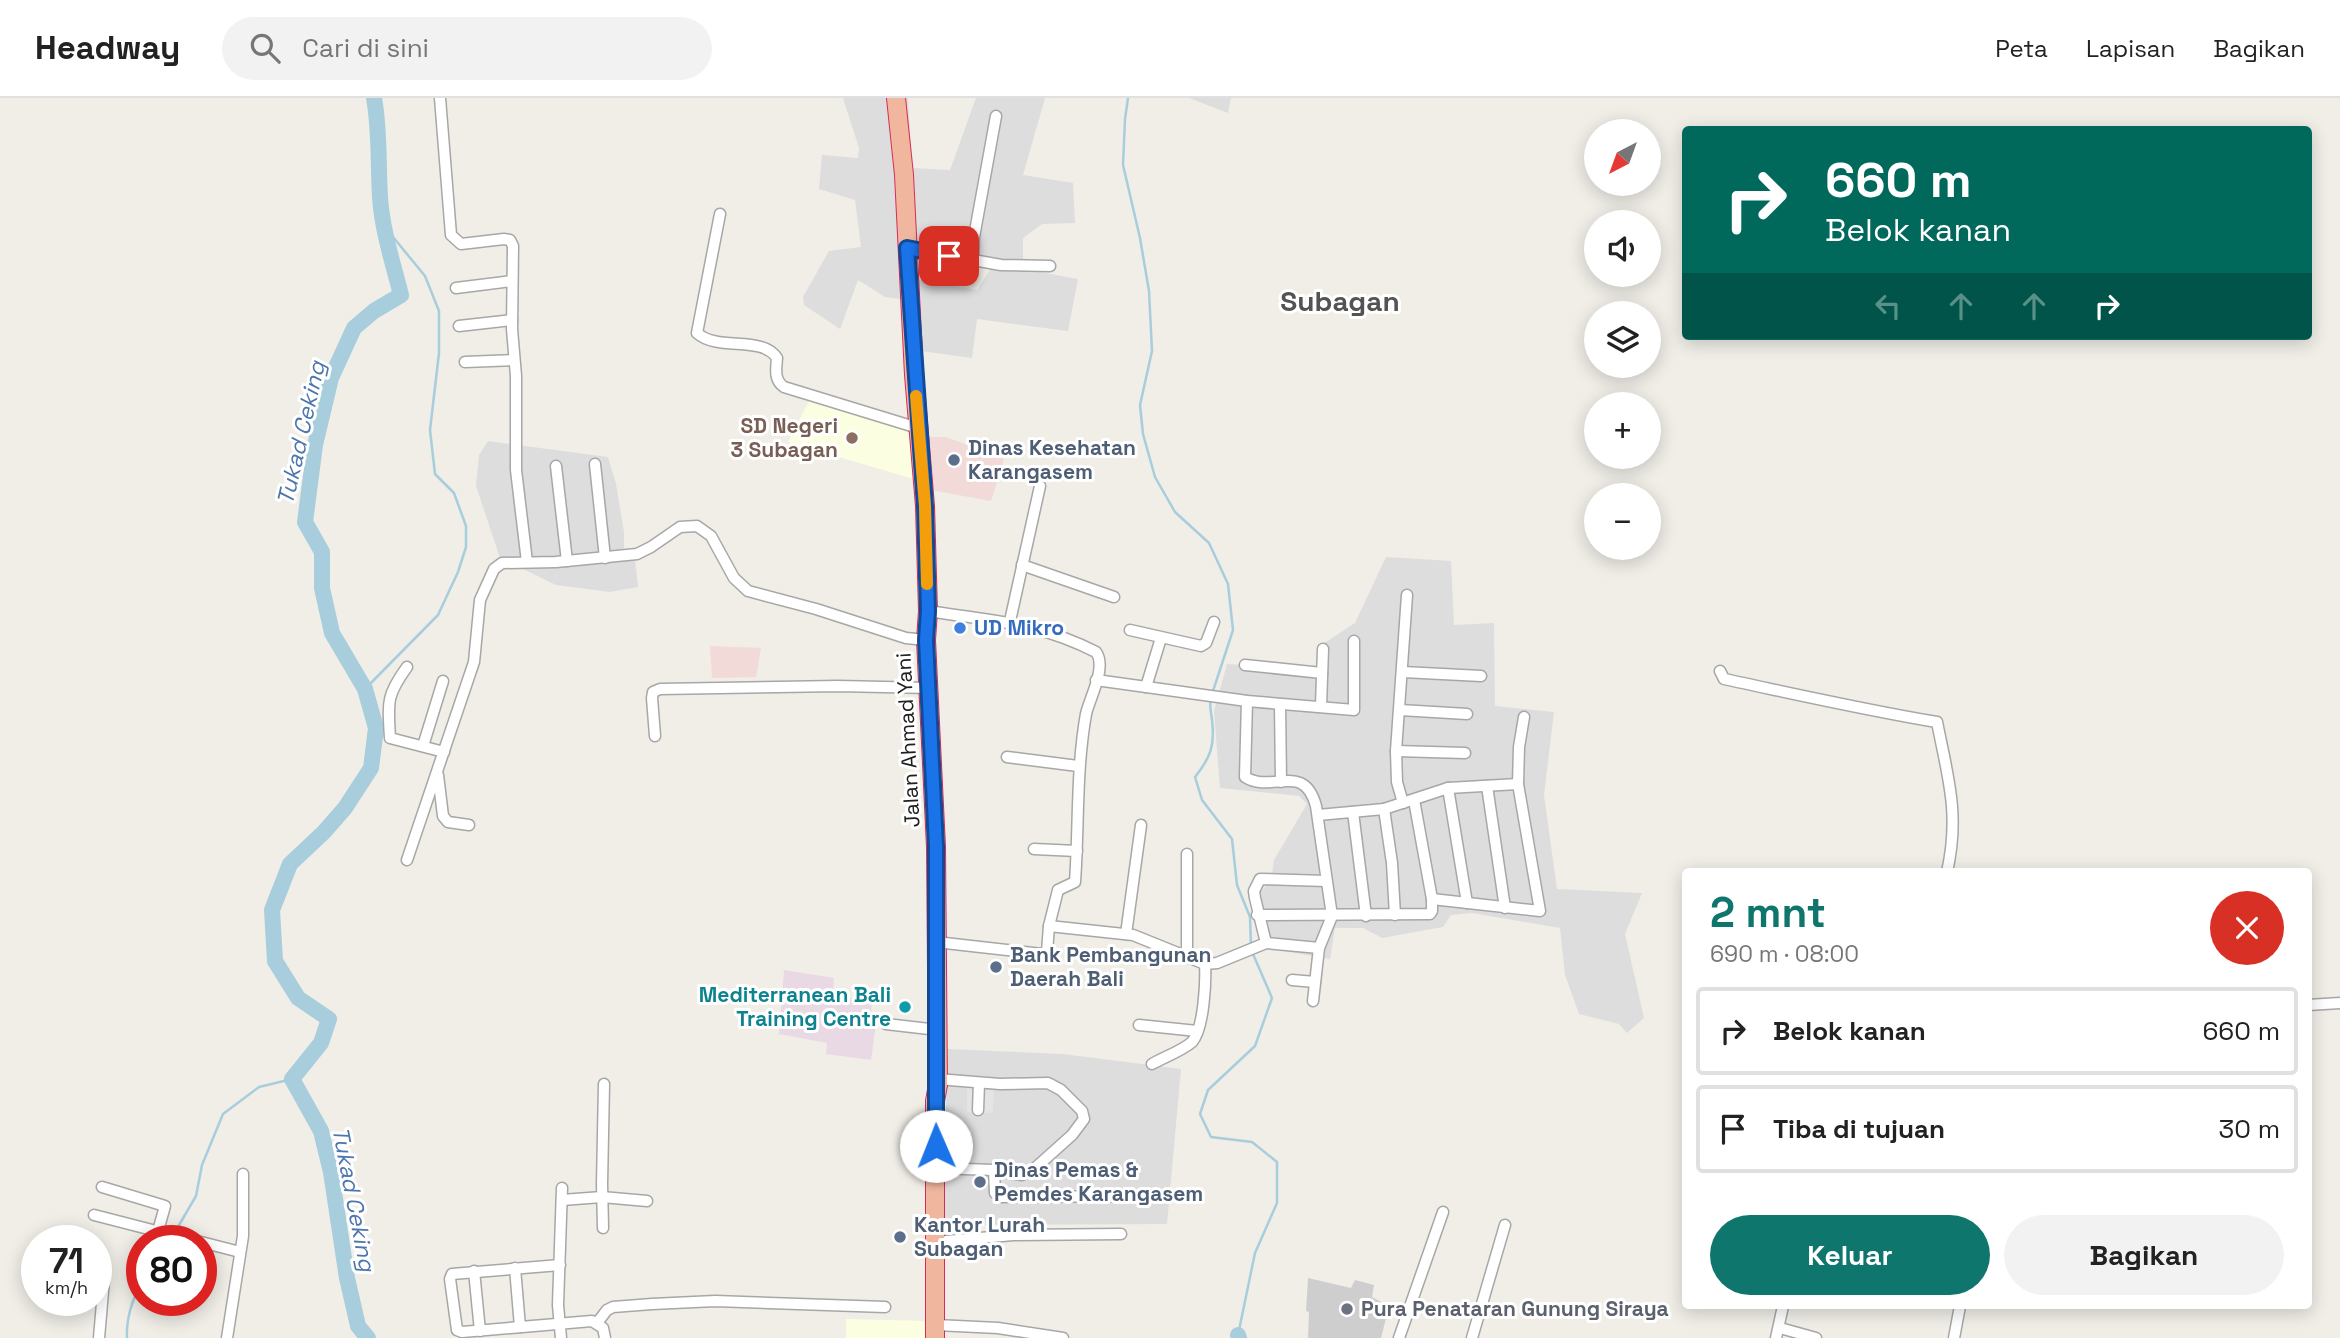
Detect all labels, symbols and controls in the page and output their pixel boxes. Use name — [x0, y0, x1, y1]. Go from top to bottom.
search box — [222, 17, 712, 80]
text: Headway — [35, 27, 180, 69]
icon: search — [246, 29, 284, 67]
text: Cari di sini — [302, 31, 429, 65]
text: Peta — [1995, 33, 2048, 64]
text: Lapisan — [2086, 33, 2175, 64]
text: Bagikan — [2213, 33, 2305, 64]
north arrow — [1584, 119, 1661, 196]
map controls — [1584, 119, 1661, 560]
text: 660 m — [1825, 149, 1972, 211]
icon: right — [1710, 154, 1801, 245]
button: sound — [1584, 210, 1661, 287]
text: Belok kanan — [1825, 210, 2011, 250]
pin — [919, 226, 979, 286]
icon: arrive — [930, 237, 968, 275]
district label: Subagan — [1280, 283, 1400, 319]
icon: left — [1869, 287, 1907, 325]
icon: ahead — [1942, 287, 1980, 325]
icon: ahead — [2015, 287, 2053, 325]
icon: right — [2088, 287, 2126, 325]
button: layers — [1584, 301, 1661, 378]
water label: Tukad Ceking — [270, 357, 332, 508]
button: + — [1584, 392, 1661, 469]
place label: SD Negeri 3 Subagan — [730, 412, 838, 463]
marker: SD Negeri 3 Subagan — [844, 430, 860, 446]
place label: Dinas Kesehatan Karangasem — [968, 434, 1136, 485]
marker: Dinas Kesehatan Karangasem — [946, 452, 962, 468]
button: − — [1584, 483, 1661, 560]
place label: UD Mikro — [974, 614, 1064, 641]
marker: UD Mikro — [952, 620, 968, 636]
street label: Jalan Ahmad Yani — [889, 652, 926, 828]
text: 2 mnt — [1710, 886, 1826, 939]
button: close — [2210, 891, 2284, 965]
text: 690 m · 08:00 — [1710, 939, 1859, 969]
place label: Bank Pembangunan Daerah Bali — [1010, 941, 1212, 992]
marker: Bank Pembangunan Daerah Bali — [988, 959, 1004, 975]
place label: Mediterranean Bali Training Centre — [699, 981, 891, 1032]
marker: Mediterranean Bali Training Centre — [897, 999, 913, 1015]
icon: right — [1714, 1012, 1752, 1050]
text: Belok kanan — [1773, 1014, 1926, 1048]
text: 660 m — [2202, 1014, 2280, 1048]
position arrow — [899, 1109, 973, 1183]
icon: arrive — [1714, 1110, 1752, 1148]
text: Tiba di tujuan — [1773, 1112, 1945, 1146]
text: 30 m — [2219, 1112, 2280, 1146]
water label: Tukad Ceking — [325, 1124, 383, 1275]
place label: Dinas Pemas & Pemdes Karangasem — [994, 1156, 1203, 1207]
marker: Dinas Pemas & Pemdes Karangasem — [972, 1174, 988, 1190]
place label: Kantor Lurah Subagan — [914, 1211, 1045, 1262]
button: Keluar — [1710, 1215, 1990, 1295]
button: Bagikan — [2004, 1215, 2284, 1295]
speed limit sign: 80 — [126, 1225, 217, 1316]
marker: Kantor Lurah Subagan — [892, 1229, 908, 1245]
text: 71 — [49, 1239, 84, 1283]
text: km/h — [45, 1276, 88, 1299]
place label: Pura Penataran Gunung Siraya — [1361, 1295, 1669, 1322]
marker: Pura Penataran Gunung Siraya — [1339, 1301, 1355, 1317]

